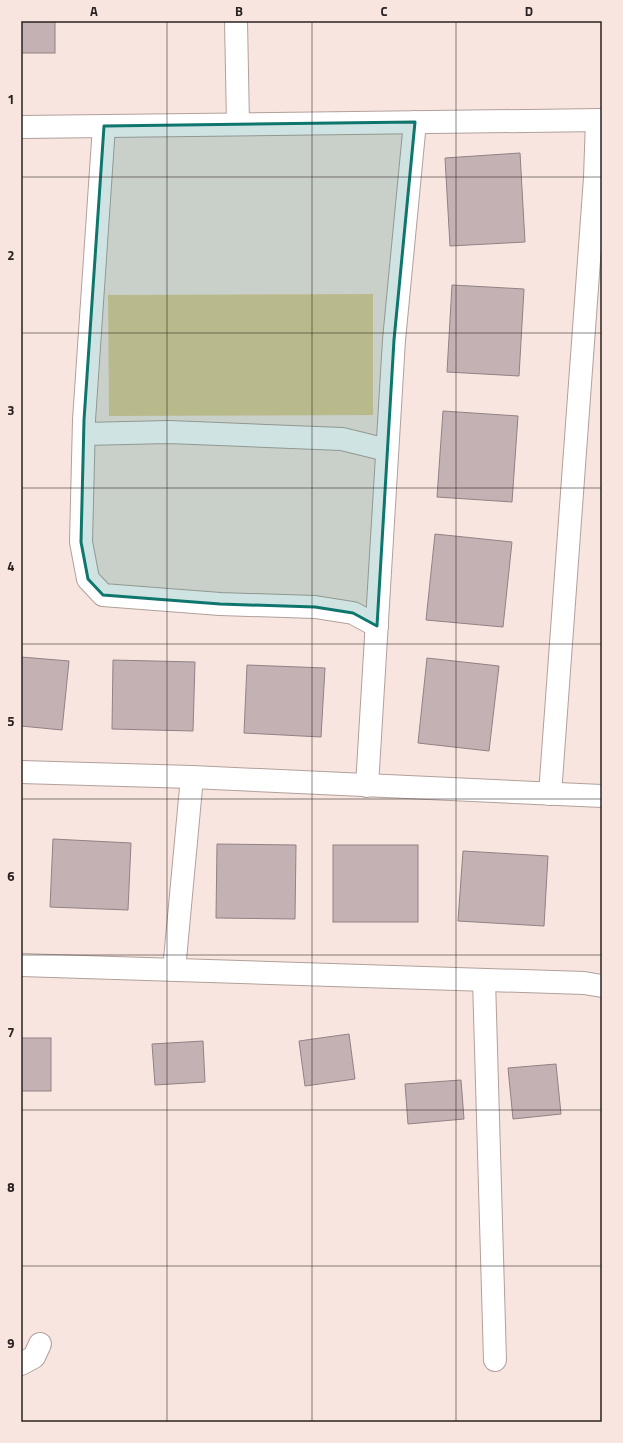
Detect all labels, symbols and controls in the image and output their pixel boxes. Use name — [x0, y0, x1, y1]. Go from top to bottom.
text: A — [90, 1, 98, 21]
text: B — [235, 1, 243, 21]
text: C — [380, 1, 388, 21]
text: D — [525, 1, 533, 21]
text: 1 — [7, 89, 15, 109]
text: 2 — [7, 245, 15, 265]
text: 3 — [7, 400, 15, 420]
text: 4 — [7, 556, 15, 576]
text: 5 — [7, 711, 15, 731]
text: 6 — [7, 866, 15, 886]
text: 7 — [7, 1022, 15, 1042]
text: 8 — [7, 1177, 15, 1197]
text: 9 — [7, 1333, 15, 1353]

